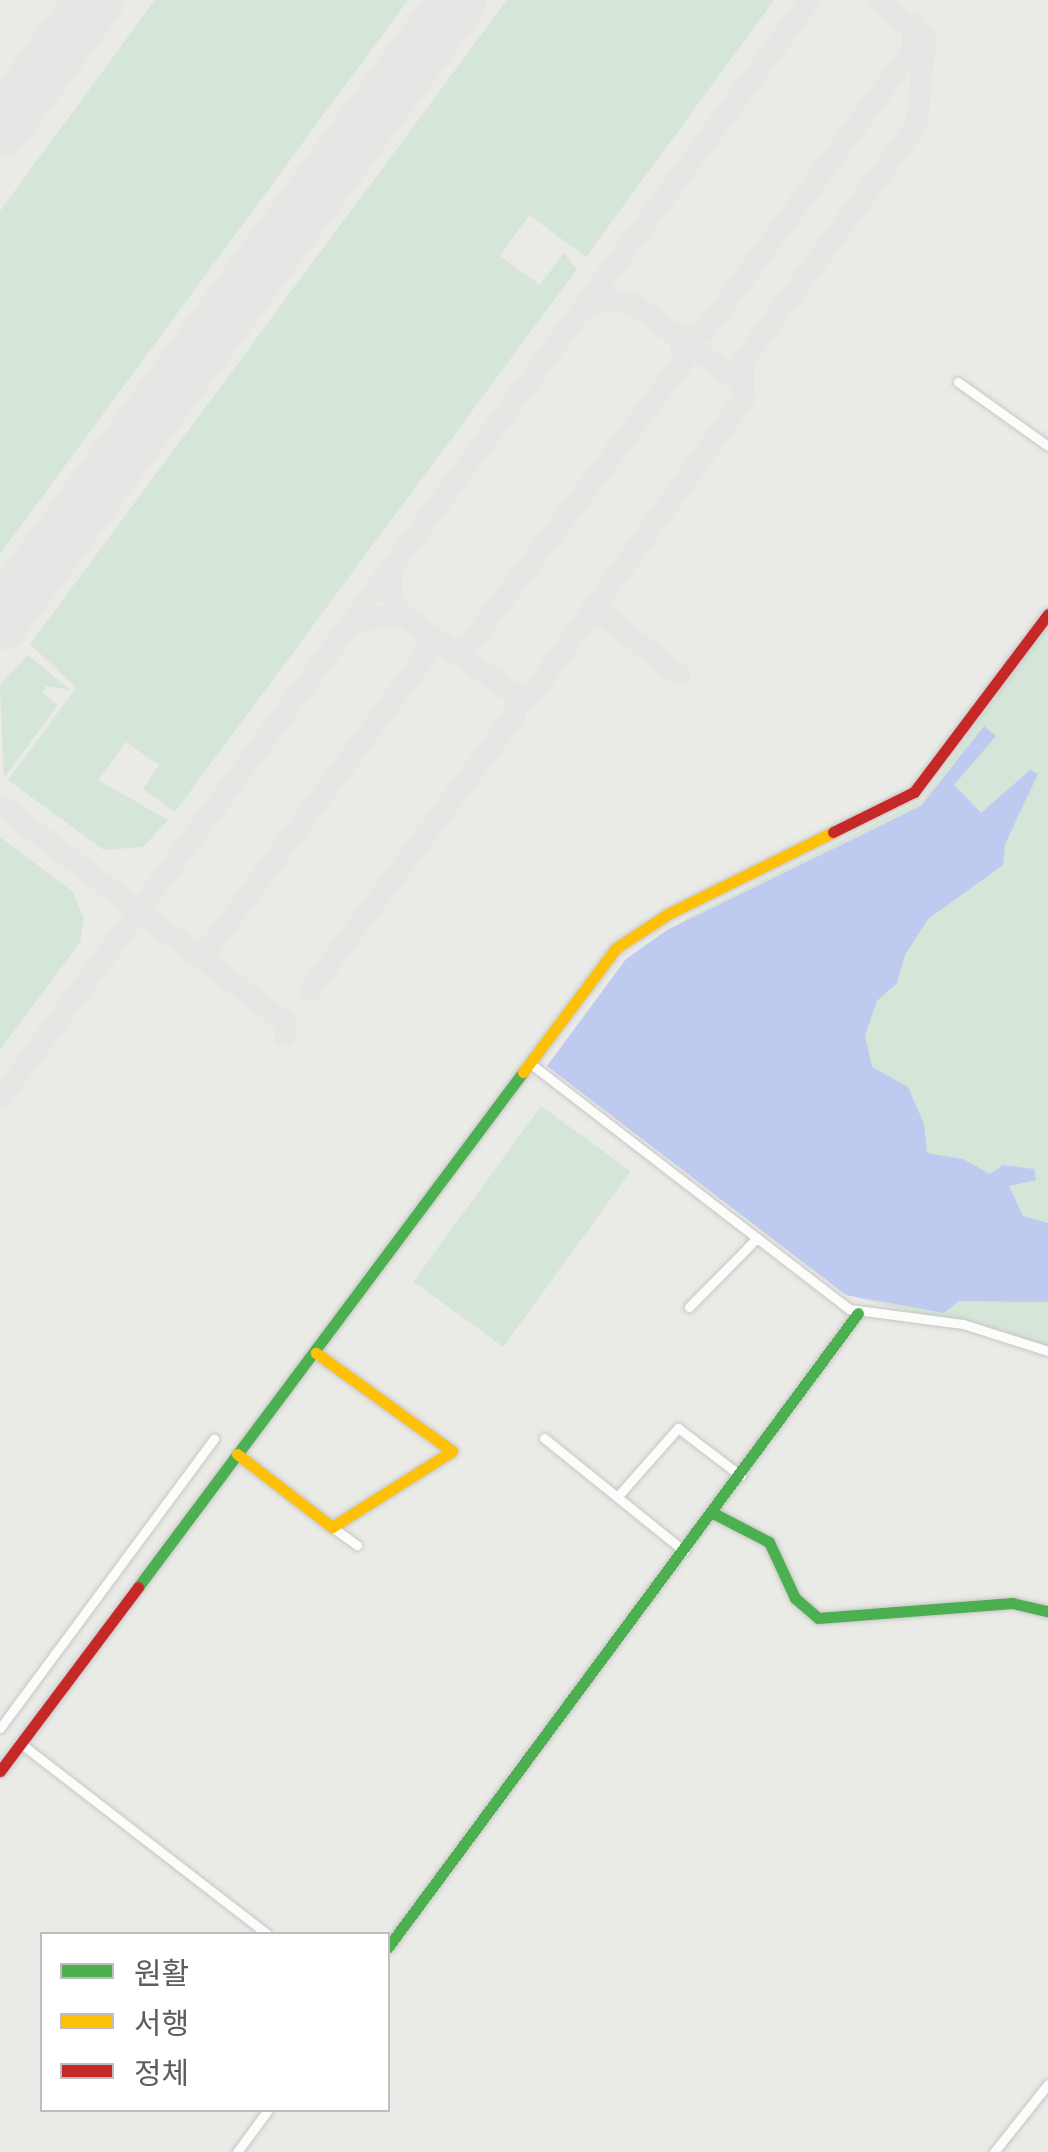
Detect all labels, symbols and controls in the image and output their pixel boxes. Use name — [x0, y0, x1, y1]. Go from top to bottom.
legend — [40, 1932, 390, 2112]
text: 원활 — [134, 1953, 189, 1993]
text: 서행 — [134, 2003, 189, 2043]
text: 정체 — [134, 2053, 189, 2093]

